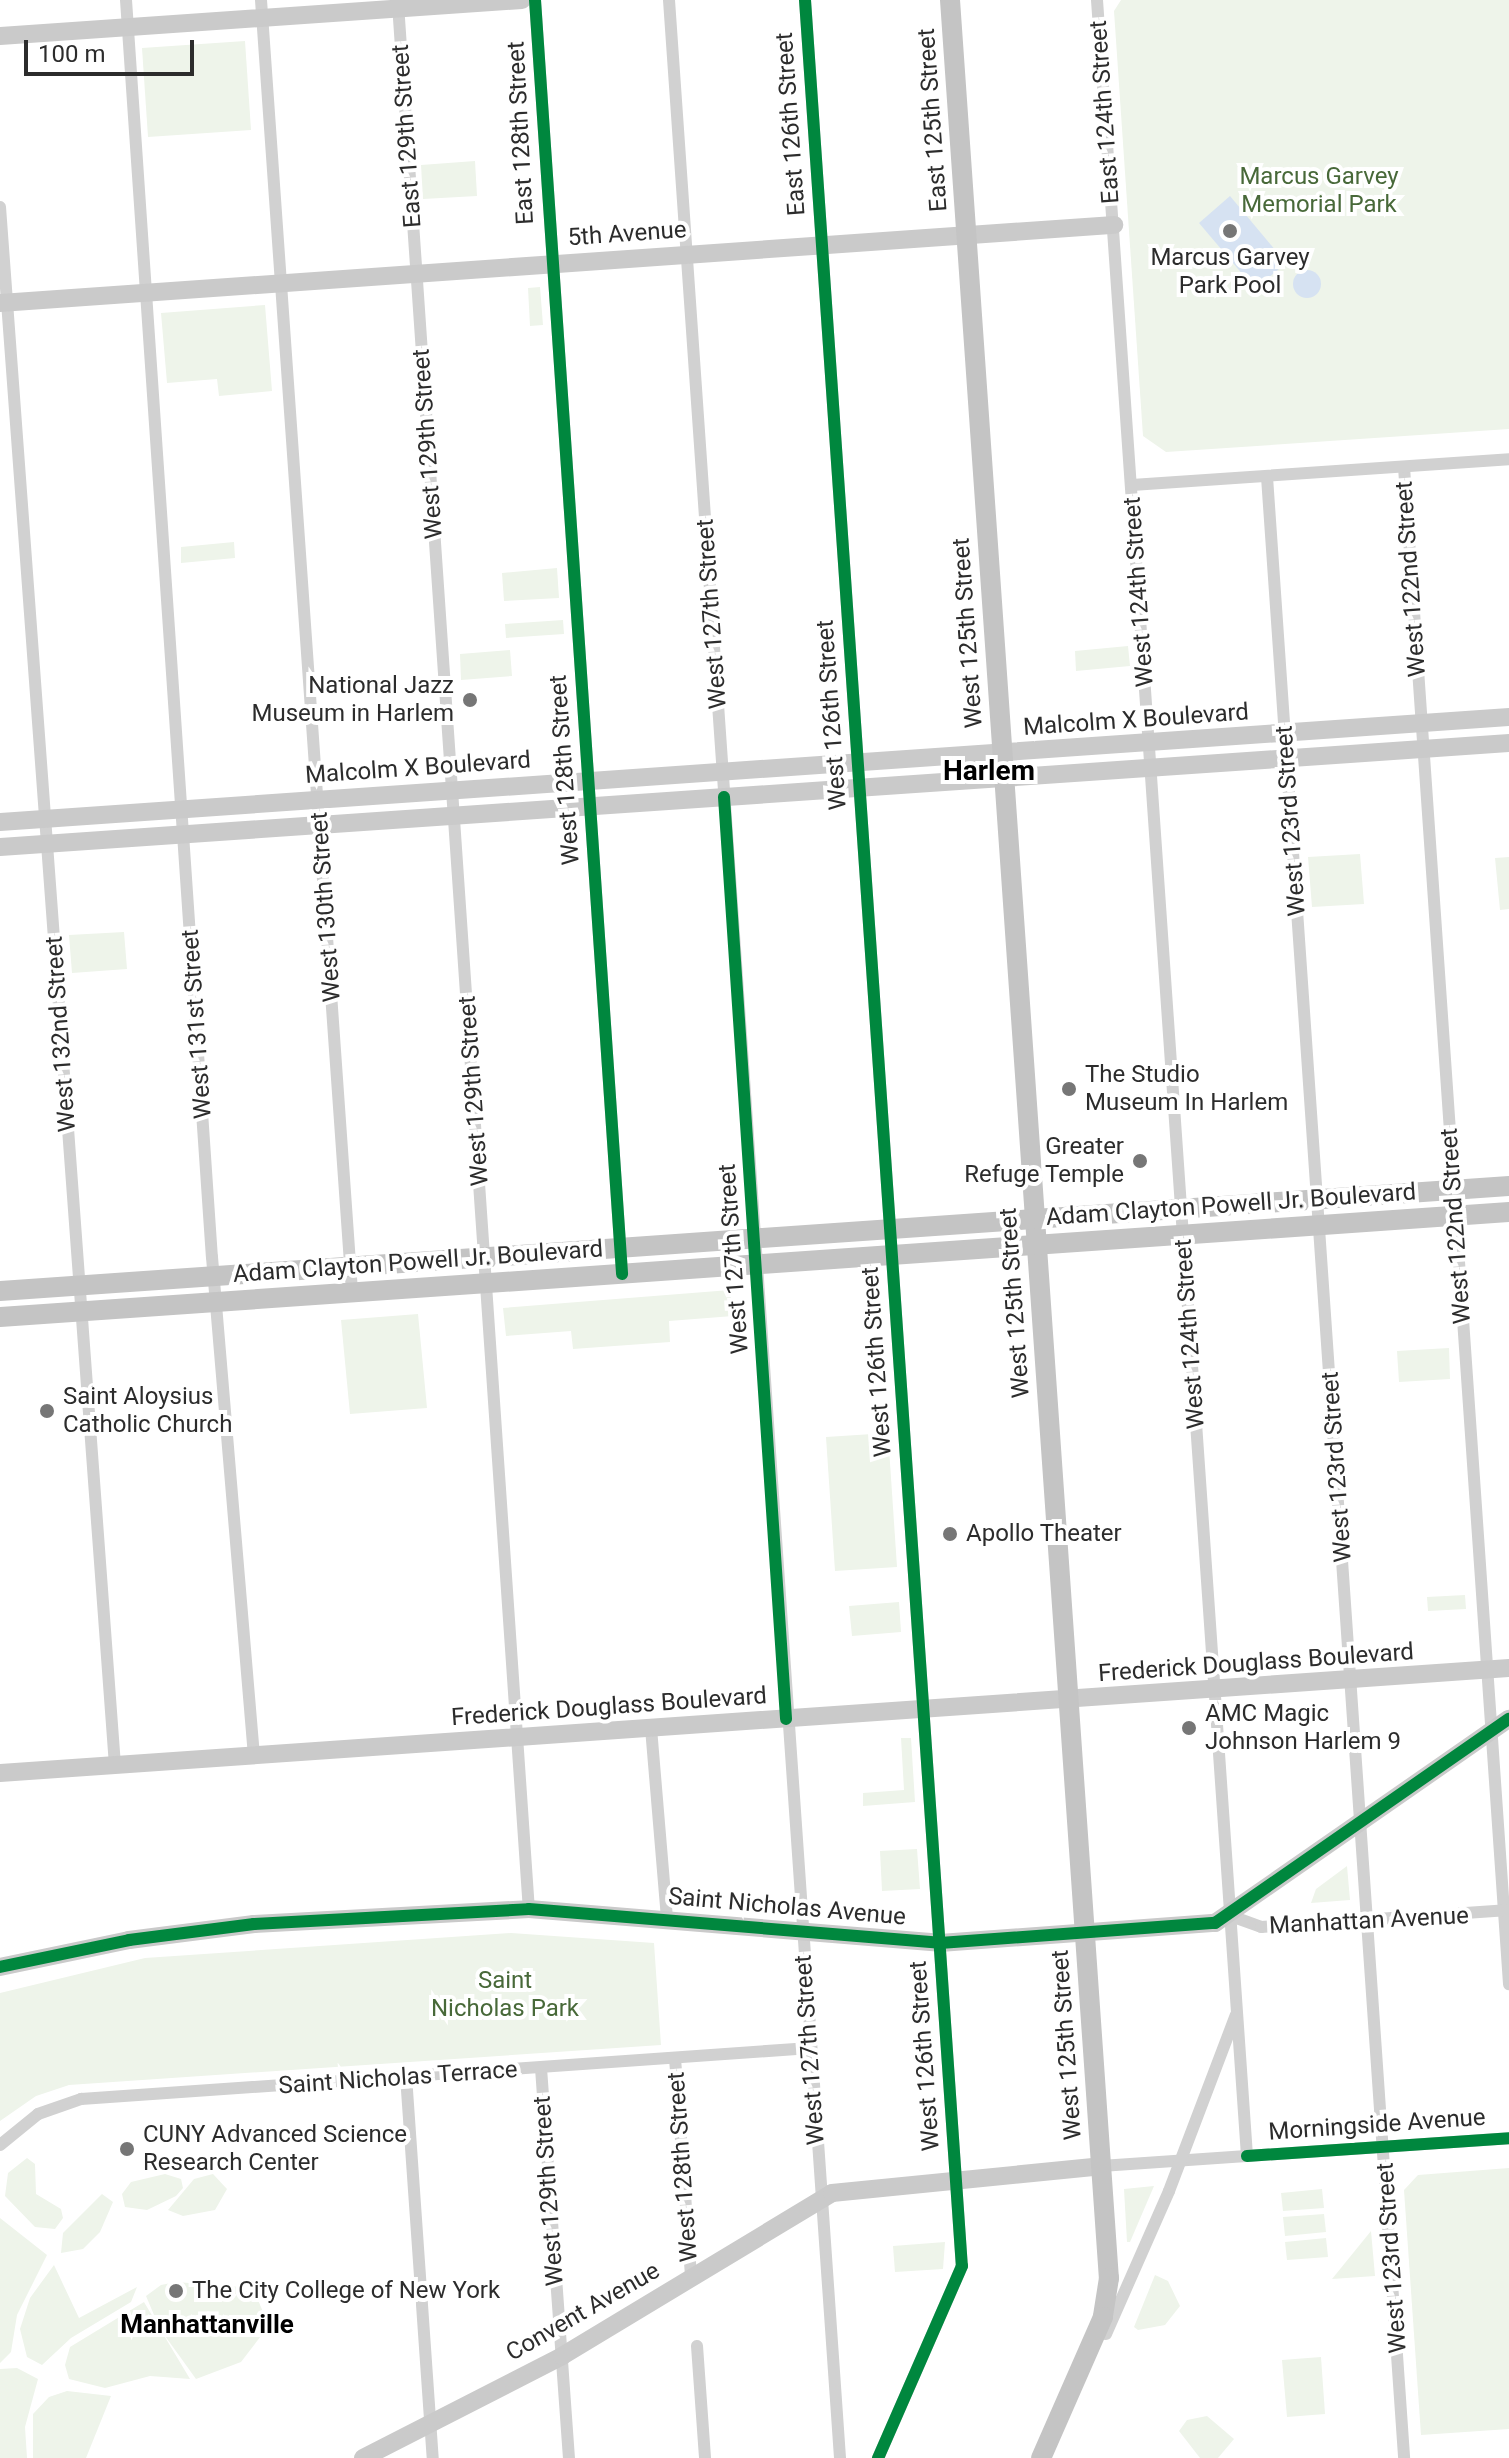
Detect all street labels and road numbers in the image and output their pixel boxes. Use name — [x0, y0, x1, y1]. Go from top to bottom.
street label: East 124th Street — [1084, 19, 1126, 205]
street label: East 125th Street — [912, 27, 954, 213]
street label: East 126th Street — [770, 31, 812, 217]
street label: East 128th Street — [502, 41, 540, 225]
street label: East 129th Street — [386, 43, 428, 229]
street label: 5th Avenue — [567, 215, 687, 253]
street label: West 129th Street — [407, 348, 449, 540]
street label: West 122nd Street — [1390, 480, 1432, 678]
street label: West 124th Street — [1118, 496, 1160, 688]
street label: West 127th Street — [691, 518, 733, 710]
street label: West 125th Street — [947, 537, 989, 729]
street label: West 126th Street — [811, 619, 853, 811]
street label: West 128th Street — [544, 674, 586, 866]
street label: Malcolm X Boulevard — [1022, 698, 1250, 742]
street label: West 123rd Street — [1270, 725, 1312, 917]
street label: Malcolm X Boulevard — [304, 746, 532, 790]
street label: West 130th Street — [305, 811, 347, 1003]
street label: West 131st Street — [176, 928, 218, 1120]
street label: West 132nd Street — [40, 935, 82, 1133]
street label: West 129th Street — [453, 995, 495, 1187]
street label: West 122nd Street — [1435, 1127, 1477, 1325]
street label: West 127th Street — [713, 1163, 755, 1355]
street label: Adam Clayton Powell Jr. Boulevard — [1045, 1178, 1417, 1232]
street label: West 125th Street — [994, 1207, 1036, 1399]
street label: Adam Clayton Powell Jr. Boulevard — [232, 1235, 604, 1289]
street label: West 124th Street — [1169, 1238, 1211, 1430]
street label: West 126th Street — [856, 1266, 898, 1458]
street label: West 123rd Street — [1316, 1371, 1358, 1563]
street label: Frederick Douglass Boulevard — [1097, 1638, 1415, 1688]
street label: Frederick Douglass Boulevard — [450, 1682, 768, 1732]
street label: Saint Nicholas Avenue — [667, 1882, 907, 1932]
street label: Manhattan Avenue — [1268, 1901, 1470, 1941]
street label: West 125th Street — [1046, 1949, 1088, 2141]
street label: West 127th Street — [789, 1954, 831, 2146]
street label: West 126th Street — [904, 1960, 946, 2152]
street label: Saint Nicholas Terrace — [277, 2055, 519, 2101]
street label: West 128th Street — [662, 2071, 704, 2263]
street label: West 129th Street — [528, 2095, 570, 2287]
street label: Morningside Avenue — [1268, 2103, 1486, 2147]
street label: West 123rd Street — [1371, 2162, 1413, 2354]
street label: Convent Avenue — [501, 2256, 665, 2368]

